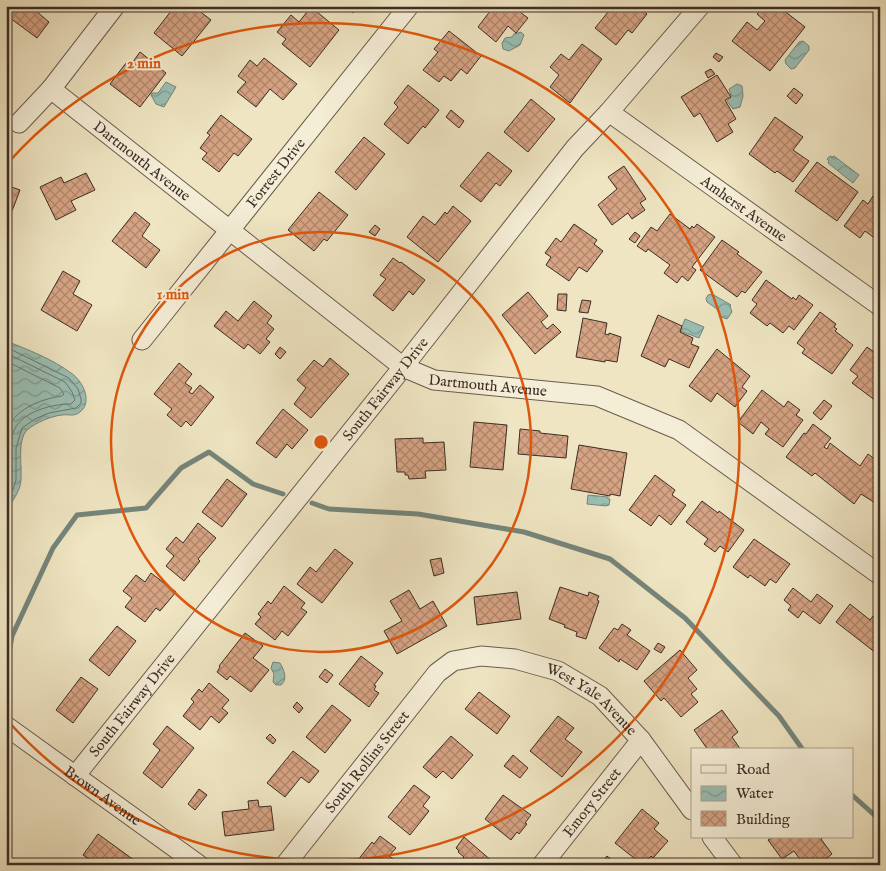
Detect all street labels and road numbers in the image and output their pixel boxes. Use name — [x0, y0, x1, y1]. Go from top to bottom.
street label: Dartmouth Avenue — [89, 117, 194, 206]
street label: Forrest Drive — [242, 134, 310, 212]
street label: Amherst Avenue — [696, 171, 791, 246]
street label: South Fairway Drive — [339, 334, 433, 445]
street label: Dartmouth Avenue — [427, 370, 548, 401]
street label: South Fairway Drive — [85, 650, 180, 761]
street label: West Yale Avenue — [544, 659, 641, 740]
street label: South Rollins Street — [321, 707, 414, 817]
street label: Brown Avenue — [60, 762, 145, 830]
street label: Emory Street — [559, 764, 625, 841]

